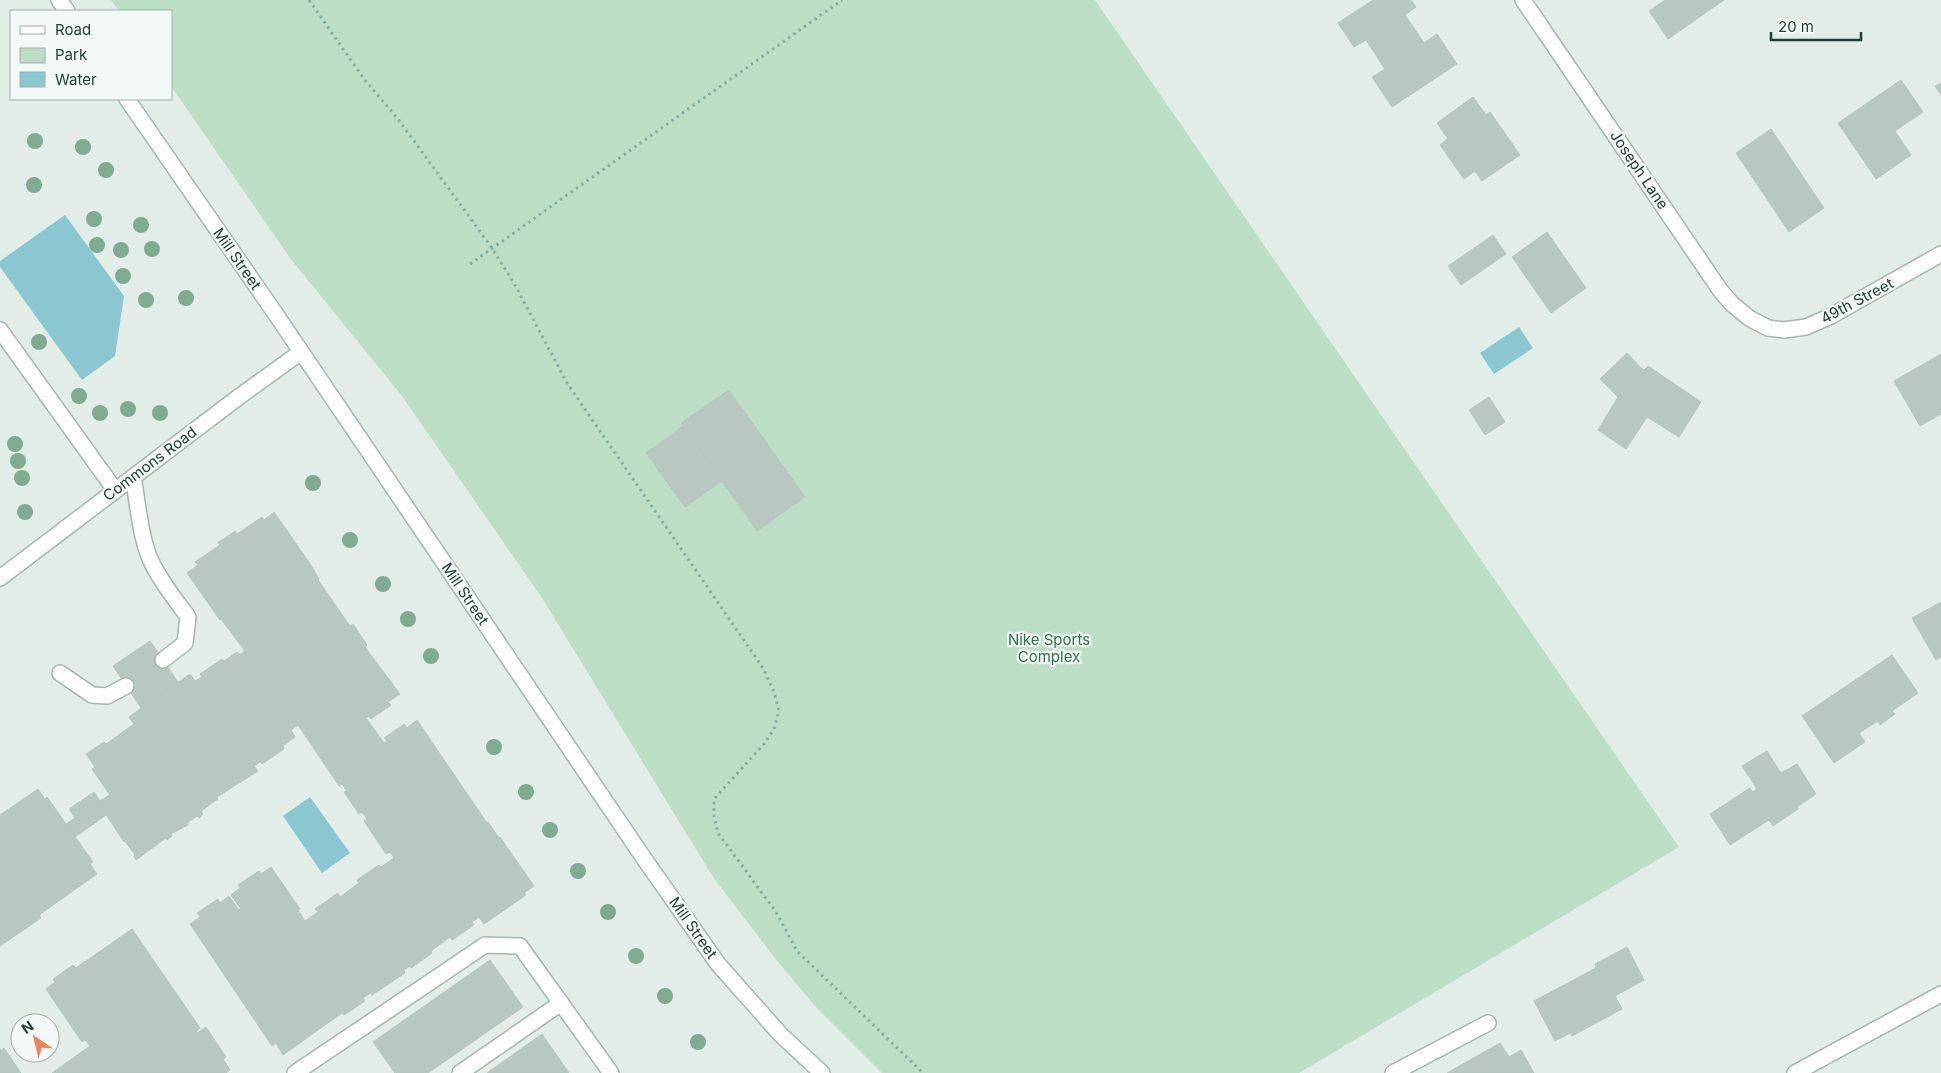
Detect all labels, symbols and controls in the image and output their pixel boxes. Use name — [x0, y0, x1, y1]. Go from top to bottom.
legend — [10, 10, 172, 100]
scale bar — [1771, 10, 1861, 42]
text: 20 m — [1778, 17, 1814, 36]
text: Road — [55, 20, 91, 39]
text: Park — [55, 45, 88, 64]
text: Water — [55, 70, 97, 89]
street label: Joseph Lane — [1606, 127, 1673, 213]
street label: Mill Street — [209, 224, 266, 293]
street label: 49th Street — [1817, 273, 1896, 328]
street label: Commons Road — [99, 422, 200, 505]
street label: Mill Street — [438, 559, 493, 629]
park label: Nike Sports Complex — [1008, 630, 1090, 666]
street label: Mill Street — [665, 893, 722, 962]
north arrow — [10, 1013, 60, 1063]
text: N — [18, 1017, 37, 1037]

